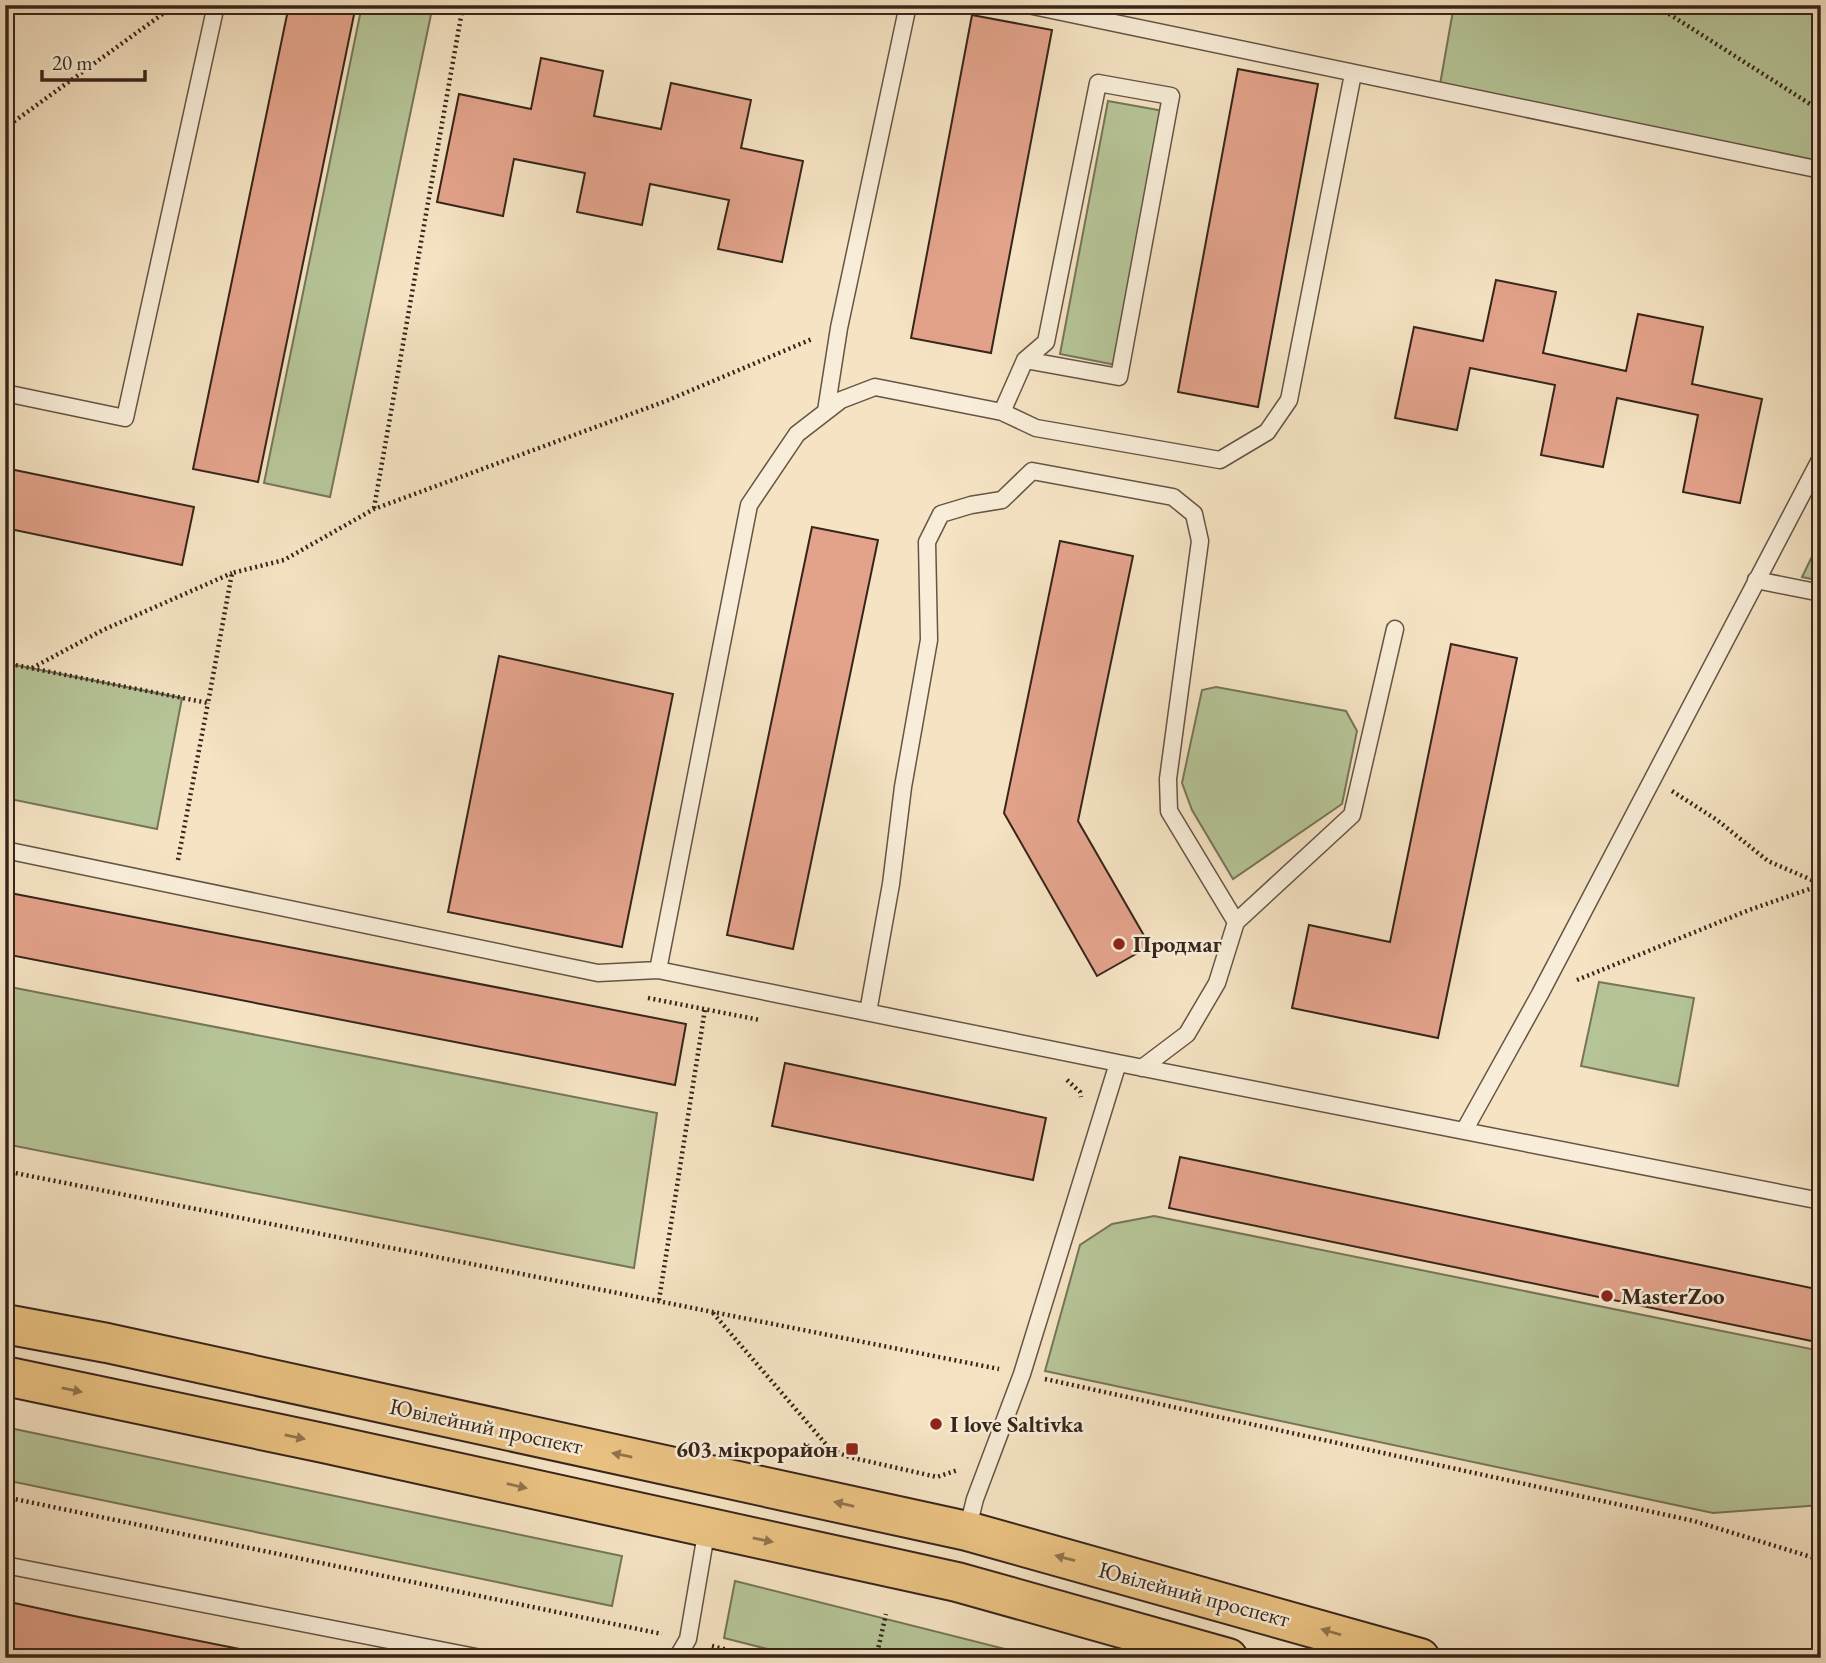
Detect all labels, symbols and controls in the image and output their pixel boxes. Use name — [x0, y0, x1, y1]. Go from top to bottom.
scale bar — [42, 38, 145, 82]
text: 20 m — [52, 49, 93, 76]
place label: Продмаг — [1133, 929, 1222, 959]
marker: Продмаг — [1111, 936, 1127, 952]
place label: MasterZoo — [1621, 1281, 1725, 1311]
marker: MasterZoo — [1599, 1288, 1615, 1304]
one-way arrow — [61, 1385, 83, 1396]
street label: Ювілейний проспект — [387, 1391, 586, 1461]
place label: I love Saltivka — [950, 1409, 1084, 1439]
marker: I love Saltivka — [928, 1416, 944, 1432]
one-way arrow — [284, 1431, 306, 1442]
place label: 603 мікрорайон — [676, 1434, 838, 1464]
marker: 603 мікрорайон — [844, 1441, 860, 1457]
one-way arrow — [611, 1450, 633, 1461]
one-way arrow — [506, 1480, 528, 1491]
one-way arrow — [833, 1498, 855, 1509]
one-way arrow — [752, 1535, 774, 1546]
one-way arrow — [1054, 1552, 1076, 1563]
street label: Ювілейний проспект — [1095, 1554, 1294, 1634]
one-way arrow — [1321, 1627, 1342, 1637]

